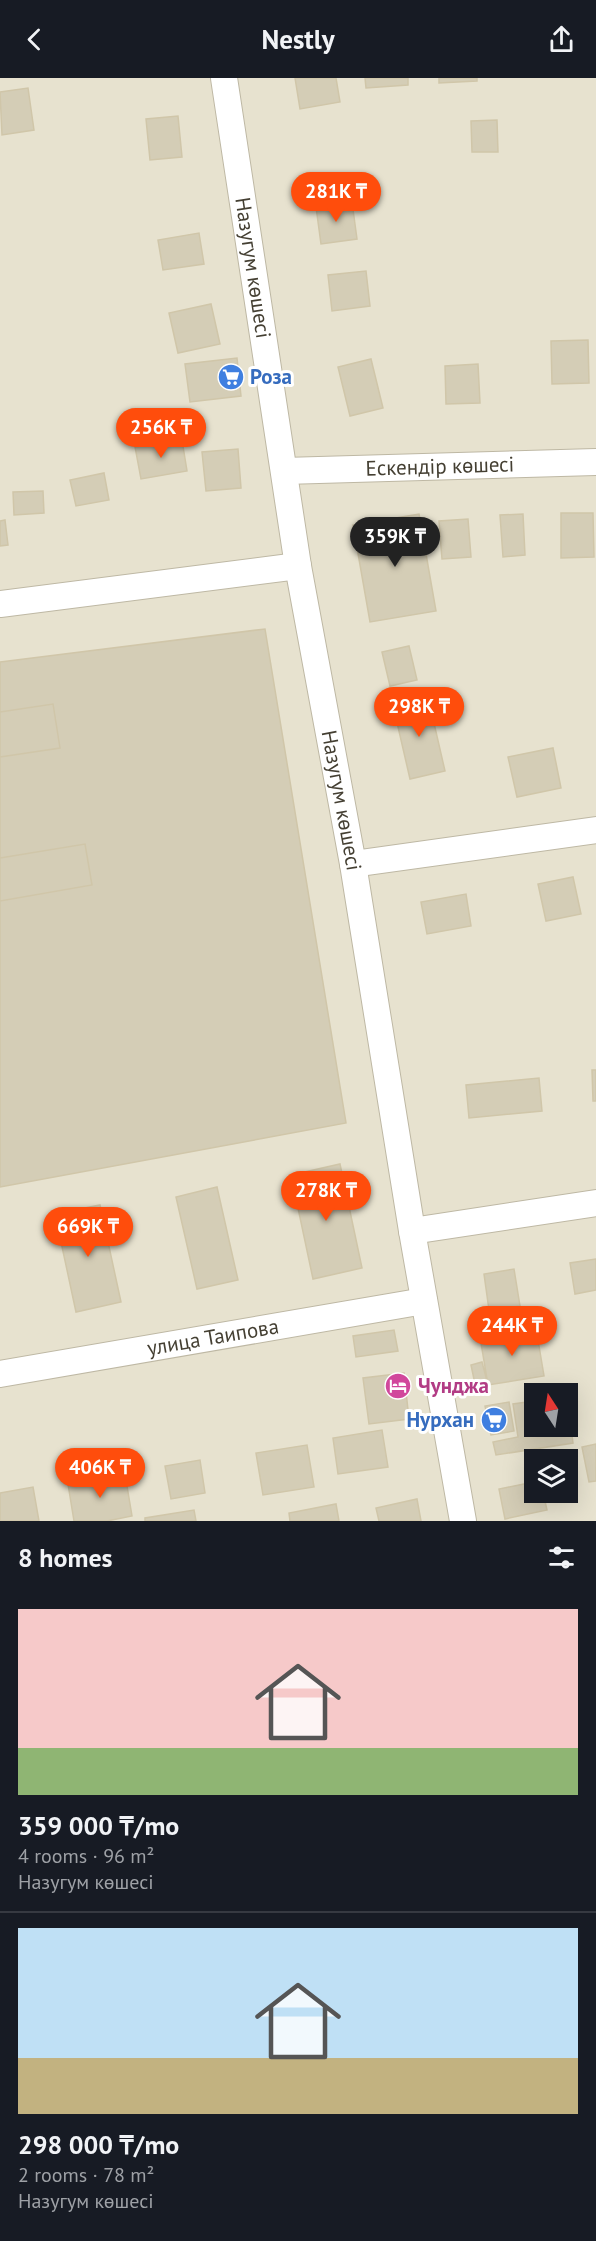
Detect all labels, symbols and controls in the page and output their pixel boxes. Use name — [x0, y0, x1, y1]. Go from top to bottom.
text: Nestly — [261, 22, 335, 56]
icon: back — [18, 23, 51, 56]
icon: share — [545, 23, 578, 56]
pin: 281K ₸ — [287, 172, 385, 223]
text: 281K ₸ — [305, 178, 367, 204]
street label: Назугум көшесі — [229, 195, 277, 340]
supermarket icon: Роза — [216, 362, 246, 392]
place label: Роза — [250, 363, 292, 390]
pin: 256K ₸ — [112, 408, 210, 459]
text: 256K ₸ — [130, 414, 192, 440]
street label: Ескендір көшесі — [365, 450, 515, 482]
pin: 359K ₸ — [346, 517, 444, 568]
text: 359K ₸ — [364, 523, 426, 549]
pin: 298K ₸ — [370, 687, 468, 738]
text: 298K ₸ — [388, 693, 450, 719]
street label: Назугум көшесі — [316, 728, 368, 873]
pin: 278K ₸ — [277, 1171, 375, 1222]
text: 278K ₸ — [295, 1177, 357, 1203]
pin: 669K ₸ — [39, 1207, 137, 1258]
text: 669K ₸ — [57, 1213, 119, 1239]
pin: 244K ₸ — [463, 1306, 561, 1357]
street label: улица Таипова — [145, 1312, 281, 1361]
text: 244K ₸ — [481, 1312, 543, 1338]
hotel icon: Чунджа — [383, 1371, 413, 1401]
place label: Чунджа — [418, 1372, 489, 1399]
north arrow — [524, 1383, 578, 1437]
map controls — [524, 1383, 578, 1503]
supermarket icon: Нурхан — [479, 1405, 509, 1435]
place label: Нурхан — [406, 1406, 474, 1433]
pin: 406K ₸ — [51, 1448, 149, 1499]
button: layers — [524, 1449, 578, 1503]
text: 406K ₸ — [69, 1454, 131, 1480]
text: 8 homes — [18, 1541, 113, 1574]
icon: filters — [545, 1541, 578, 1574]
icon: home — [244, 1648, 352, 1756]
text: 359 000 ₸/mo — [18, 1809, 179, 1842]
text: 4 rooms · 96 m² — [18, 1843, 154, 1869]
text: Назугум көшесі — [18, 1869, 154, 1895]
icon: home — [244, 1967, 352, 2075]
text: 298 000 ₸/mo — [18, 2128, 179, 2161]
text: 2 rooms · 78 m² — [18, 2162, 154, 2188]
text: Назугум көшесі — [18, 2188, 154, 2214]

